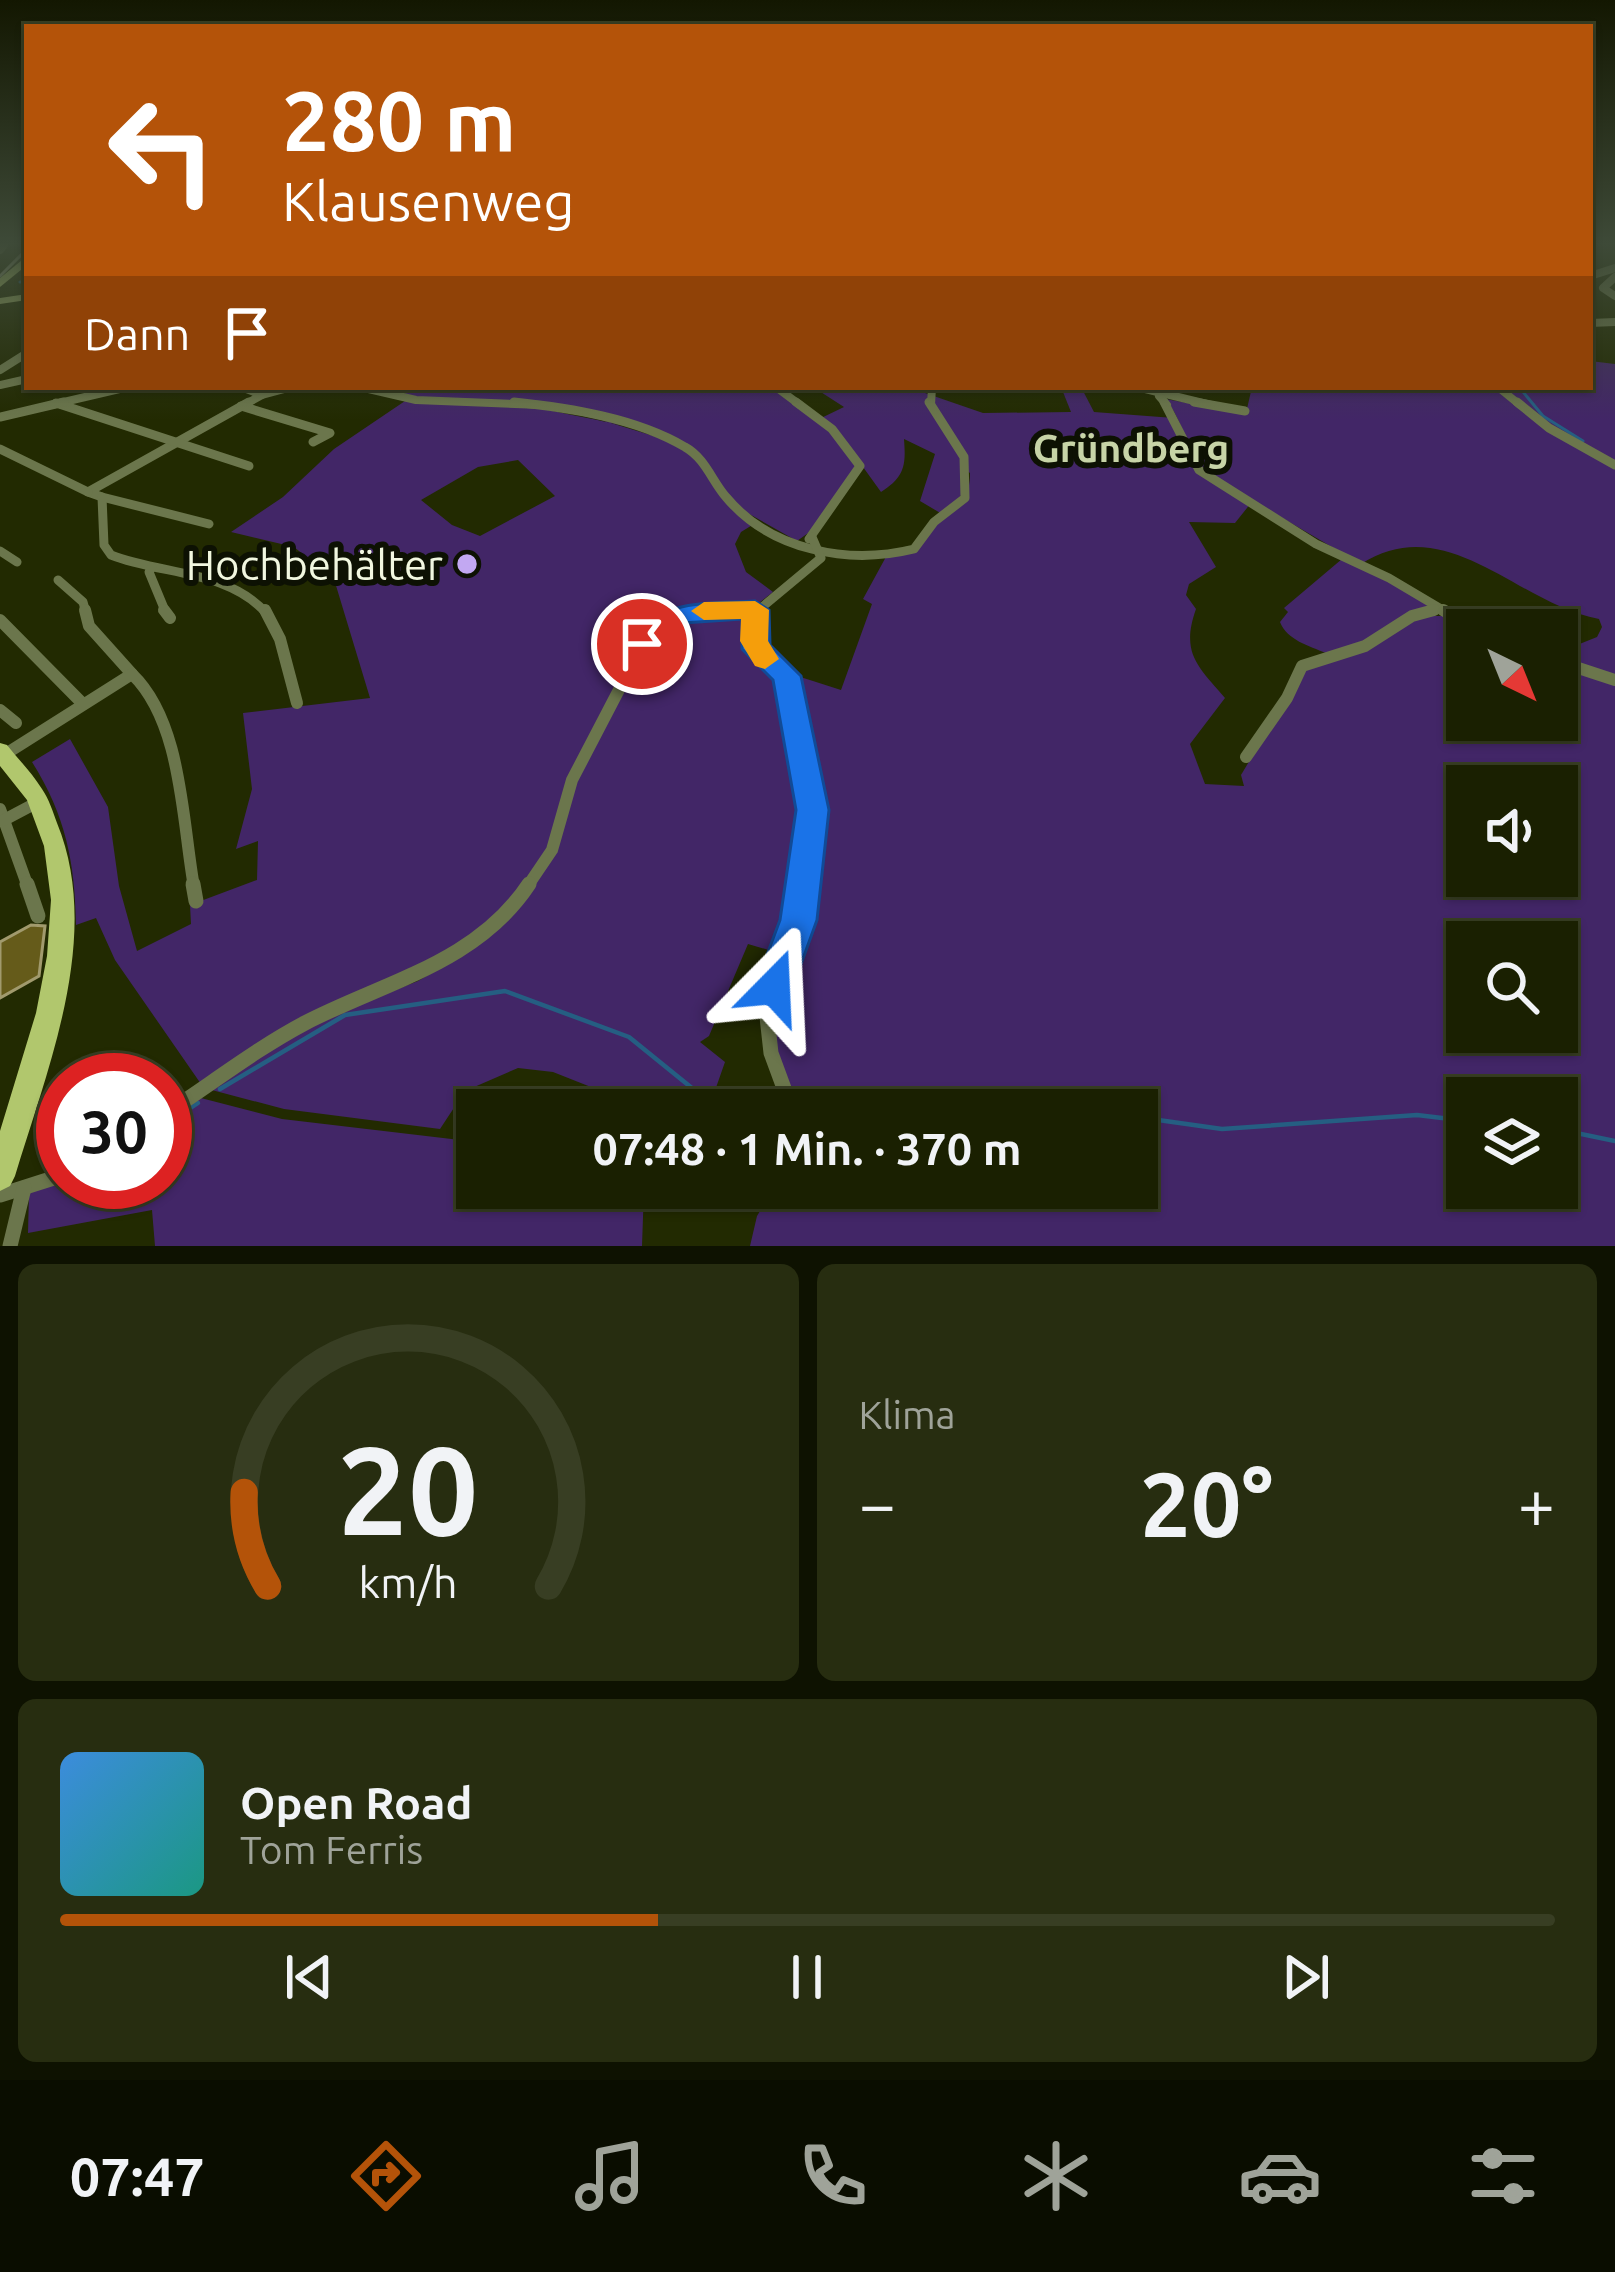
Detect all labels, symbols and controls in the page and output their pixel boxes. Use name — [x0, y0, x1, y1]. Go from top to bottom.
icon: left — [84, 72, 240, 228]
text: 280 m — [282, 73, 516, 167]
text: Klausenweg — [282, 171, 574, 231]
icon: arrive — [214, 300, 280, 366]
text: Dann — [84, 308, 190, 359]
district label: Gründberg — [1033, 426, 1229, 469]
place label: Hochbehälter — [186, 541, 443, 588]
marker: Hochbehälter — [454, 551, 480, 577]
pin — [591, 593, 693, 695]
north arrow — [1446, 609, 1578, 741]
map controls — [1446, 609, 1578, 1209]
icon: arrive — [609, 611, 675, 677]
button: sound — [1446, 765, 1578, 897]
button: search — [1446, 921, 1578, 1053]
position arrow — [711, 924, 837, 1050]
speed limit sign: 30 — [36, 1053, 192, 1209]
button: layers — [1446, 1077, 1578, 1209]
text: 07:48 · 1 Min. · 370 m — [593, 1123, 1022, 1174]
text: Klima — [859, 1393, 956, 1436]
text: 20 — [338, 1419, 479, 1559]
text: 20° — [1140, 1453, 1273, 1554]
text: − — [859, 1466, 896, 1540]
text: + — [1518, 1466, 1555, 1540]
text: km/h — [359, 1557, 458, 1605]
text: Open Road — [240, 1777, 472, 1828]
text: Tom Ferris — [240, 1828, 423, 1871]
icon: previous — [276, 1944, 342, 2010]
icon: pause — [774, 1944, 840, 2010]
icon: next — [1273, 1944, 1339, 2010]
icon: directions — [344, 2134, 428, 2218]
icon: music — [568, 2134, 652, 2218]
icon: phone — [791, 2134, 875, 2218]
icon: climate — [1014, 2134, 1098, 2218]
icon: car — [1238, 2134, 1322, 2218]
icon: filters — [1461, 2134, 1545, 2218]
text: 07:47 — [70, 2146, 205, 2206]

